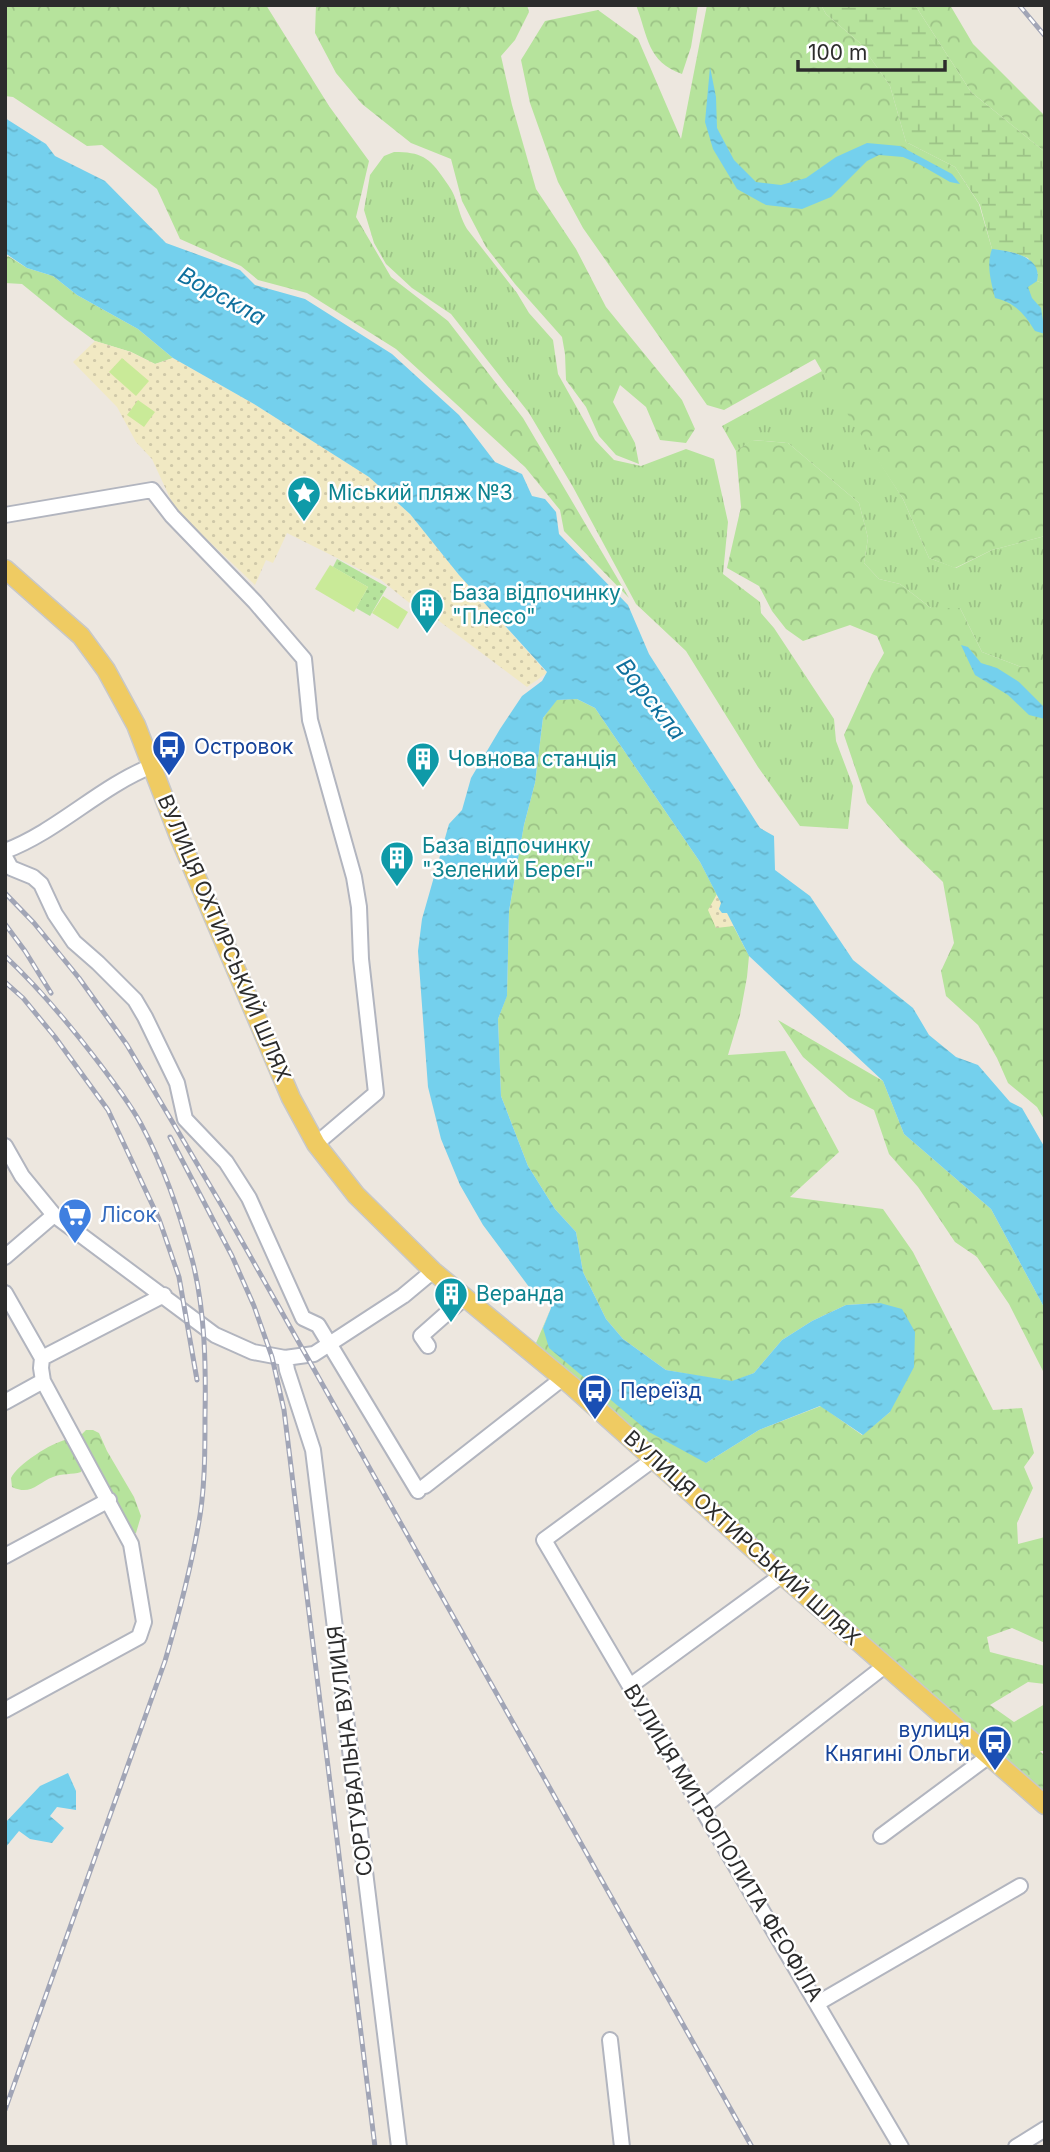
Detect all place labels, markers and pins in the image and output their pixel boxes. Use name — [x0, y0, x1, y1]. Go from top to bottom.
place icon: Міський пляж №3 — [285, 474, 323, 523]
place label: Міський пляж №3 — [328, 480, 513, 505]
place label: База відпочинку "Плесо" — [452, 580, 621, 629]
building icon: База відпочинку "Плесо" — [408, 586, 446, 635]
bus stop icon: Островок — [150, 728, 188, 777]
place label: Островок — [194, 734, 294, 759]
building icon: Човнова станція — [404, 740, 442, 789]
place label: Човнова станція — [448, 746, 617, 771]
place label: База відпочинку "Зелений Берег" — [422, 833, 594, 882]
building icon: База відпочинку "Зелений Берег" — [378, 839, 416, 888]
supermarket icon: Лісок — [56, 1196, 94, 1245]
place label: Лісок — [100, 1202, 157, 1227]
building icon: Веранда — [432, 1275, 470, 1324]
place label: Веранда — [476, 1281, 564, 1306]
bus stop icon: Переїзд — [576, 1372, 614, 1421]
place label: Переїзд — [620, 1378, 702, 1403]
place label: вулиця Княгині Ольги — [825, 1717, 970, 1766]
bus stop icon: вулиця Княгині Ольги — [976, 1723, 1014, 1772]

